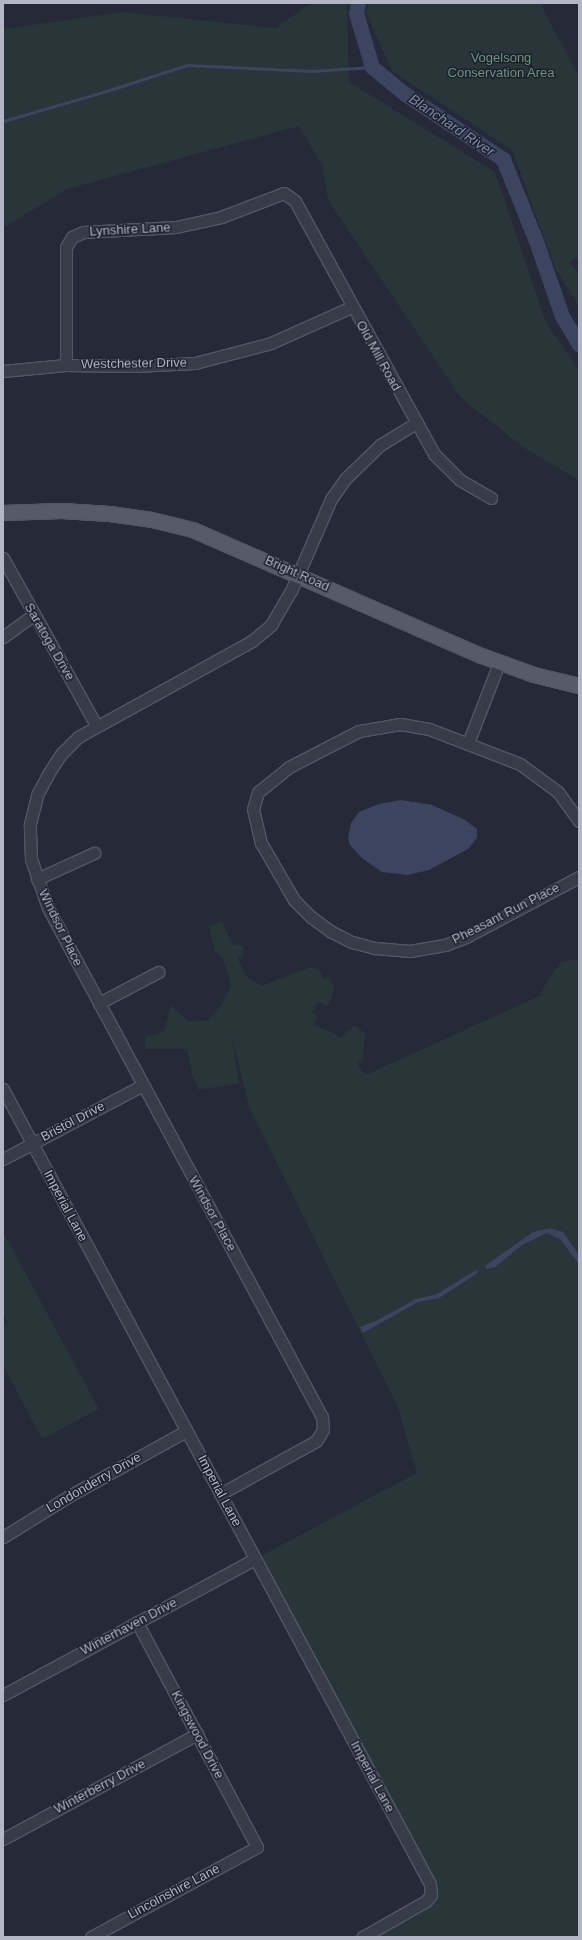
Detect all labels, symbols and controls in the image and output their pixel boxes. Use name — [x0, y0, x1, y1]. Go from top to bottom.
park label: Vogelsong Conservation Area — [447, 51, 555, 82]
water label: Blanchard River — [406, 90, 498, 160]
street label: Lynshire Lane — [89, 220, 171, 240]
street label: Old Mill Road — [352, 318, 404, 394]
street label: Westchester Drive — [81, 355, 187, 373]
street label: Bright Road — [262, 553, 332, 595]
street label: Saratoga Drive — [21, 601, 77, 683]
street label: Pheasant Run Place — [450, 880, 562, 948]
street label: Windsor Place — [35, 887, 85, 969]
street label: Bristol Drive — [38, 1099, 108, 1145]
street label: Imperial Lane — [40, 1168, 90, 1244]
street label: Windsor Place — [185, 1174, 239, 1254]
street label: Londonderry Drive — [44, 1450, 144, 1516]
street label: Imperial Lane — [194, 1453, 244, 1529]
street label: Winterhaven Drive — [78, 1595, 180, 1659]
street label: Kingswood Drive — [167, 1688, 227, 1782]
street label: Imperial Lane — [347, 1739, 397, 1815]
street label: Winterberry Drive — [52, 1756, 148, 1818]
street label: Lincolnshire Lane — [125, 1861, 223, 1923]

